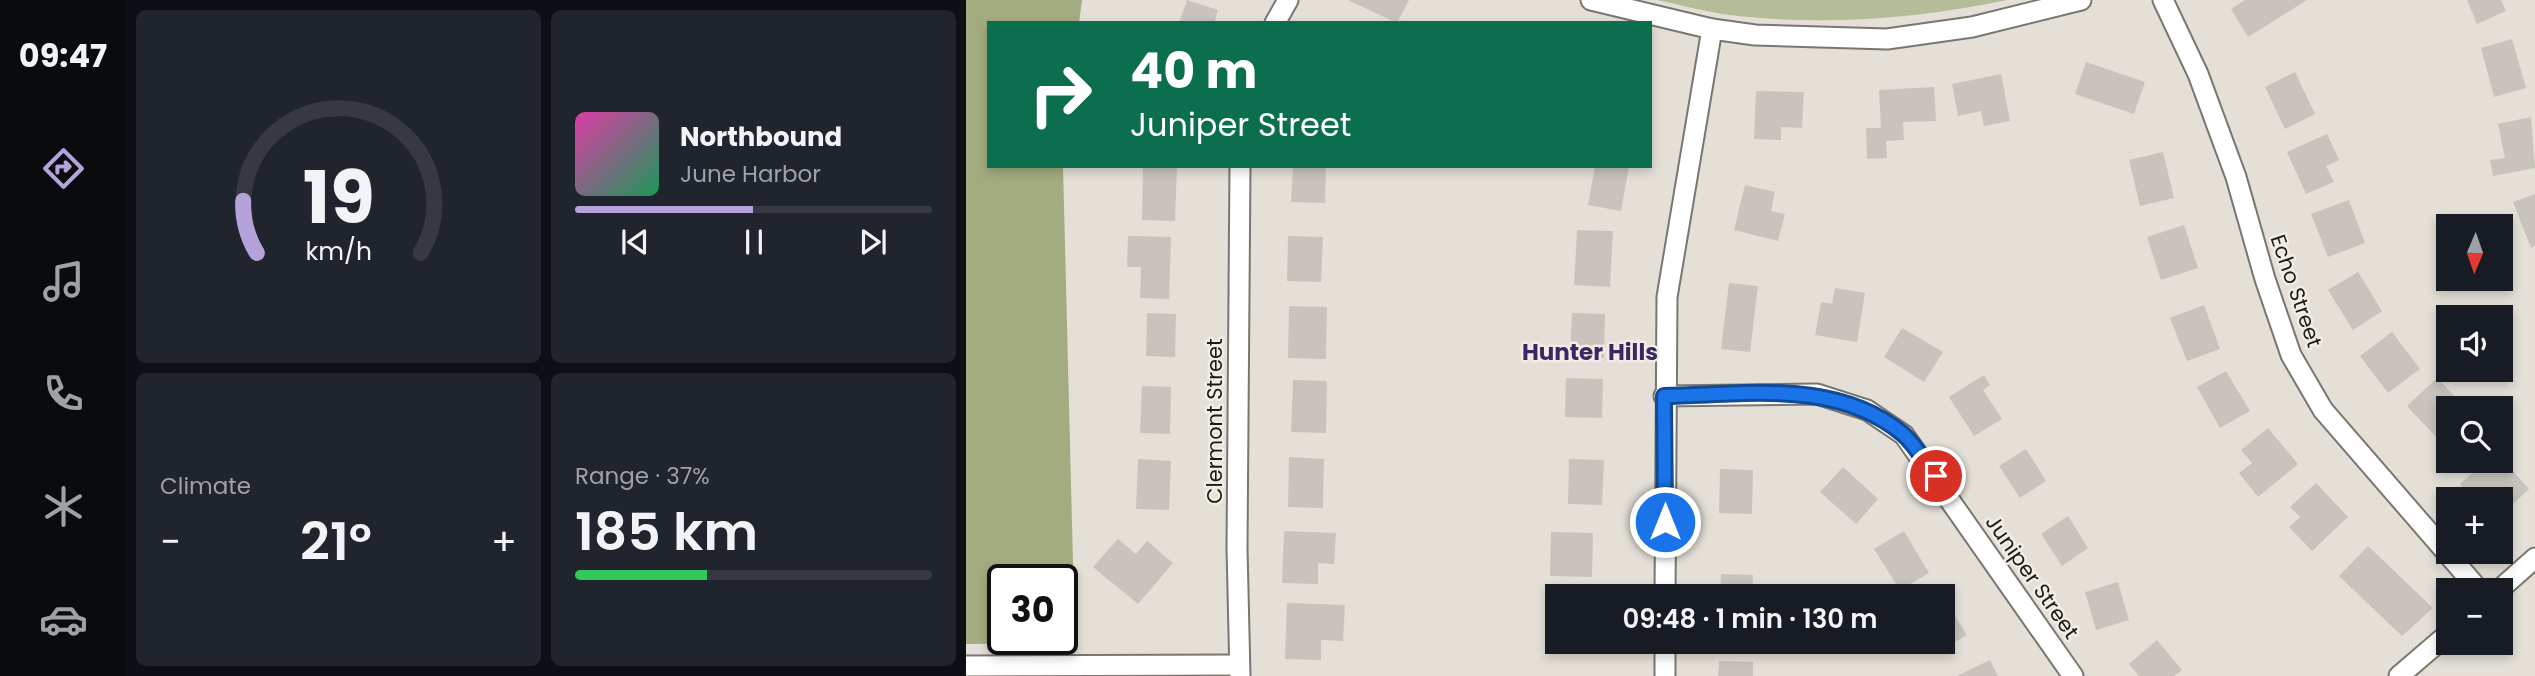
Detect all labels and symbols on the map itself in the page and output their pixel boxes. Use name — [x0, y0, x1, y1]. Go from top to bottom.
north arrow — [2436, 214, 2513, 290]
street label: Echo Street — [2264, 231, 2329, 351]
district label: Hunter Hills — [1522, 336, 1658, 368]
street label: Clermont Street — [1200, 338, 1229, 504]
pin — [1906, 446, 1966, 506]
position arrow — [1628, 485, 1702, 559]
street label: Juniper Street — [1979, 509, 2086, 645]
speed limit sign: 30 — [987, 564, 1078, 655]

